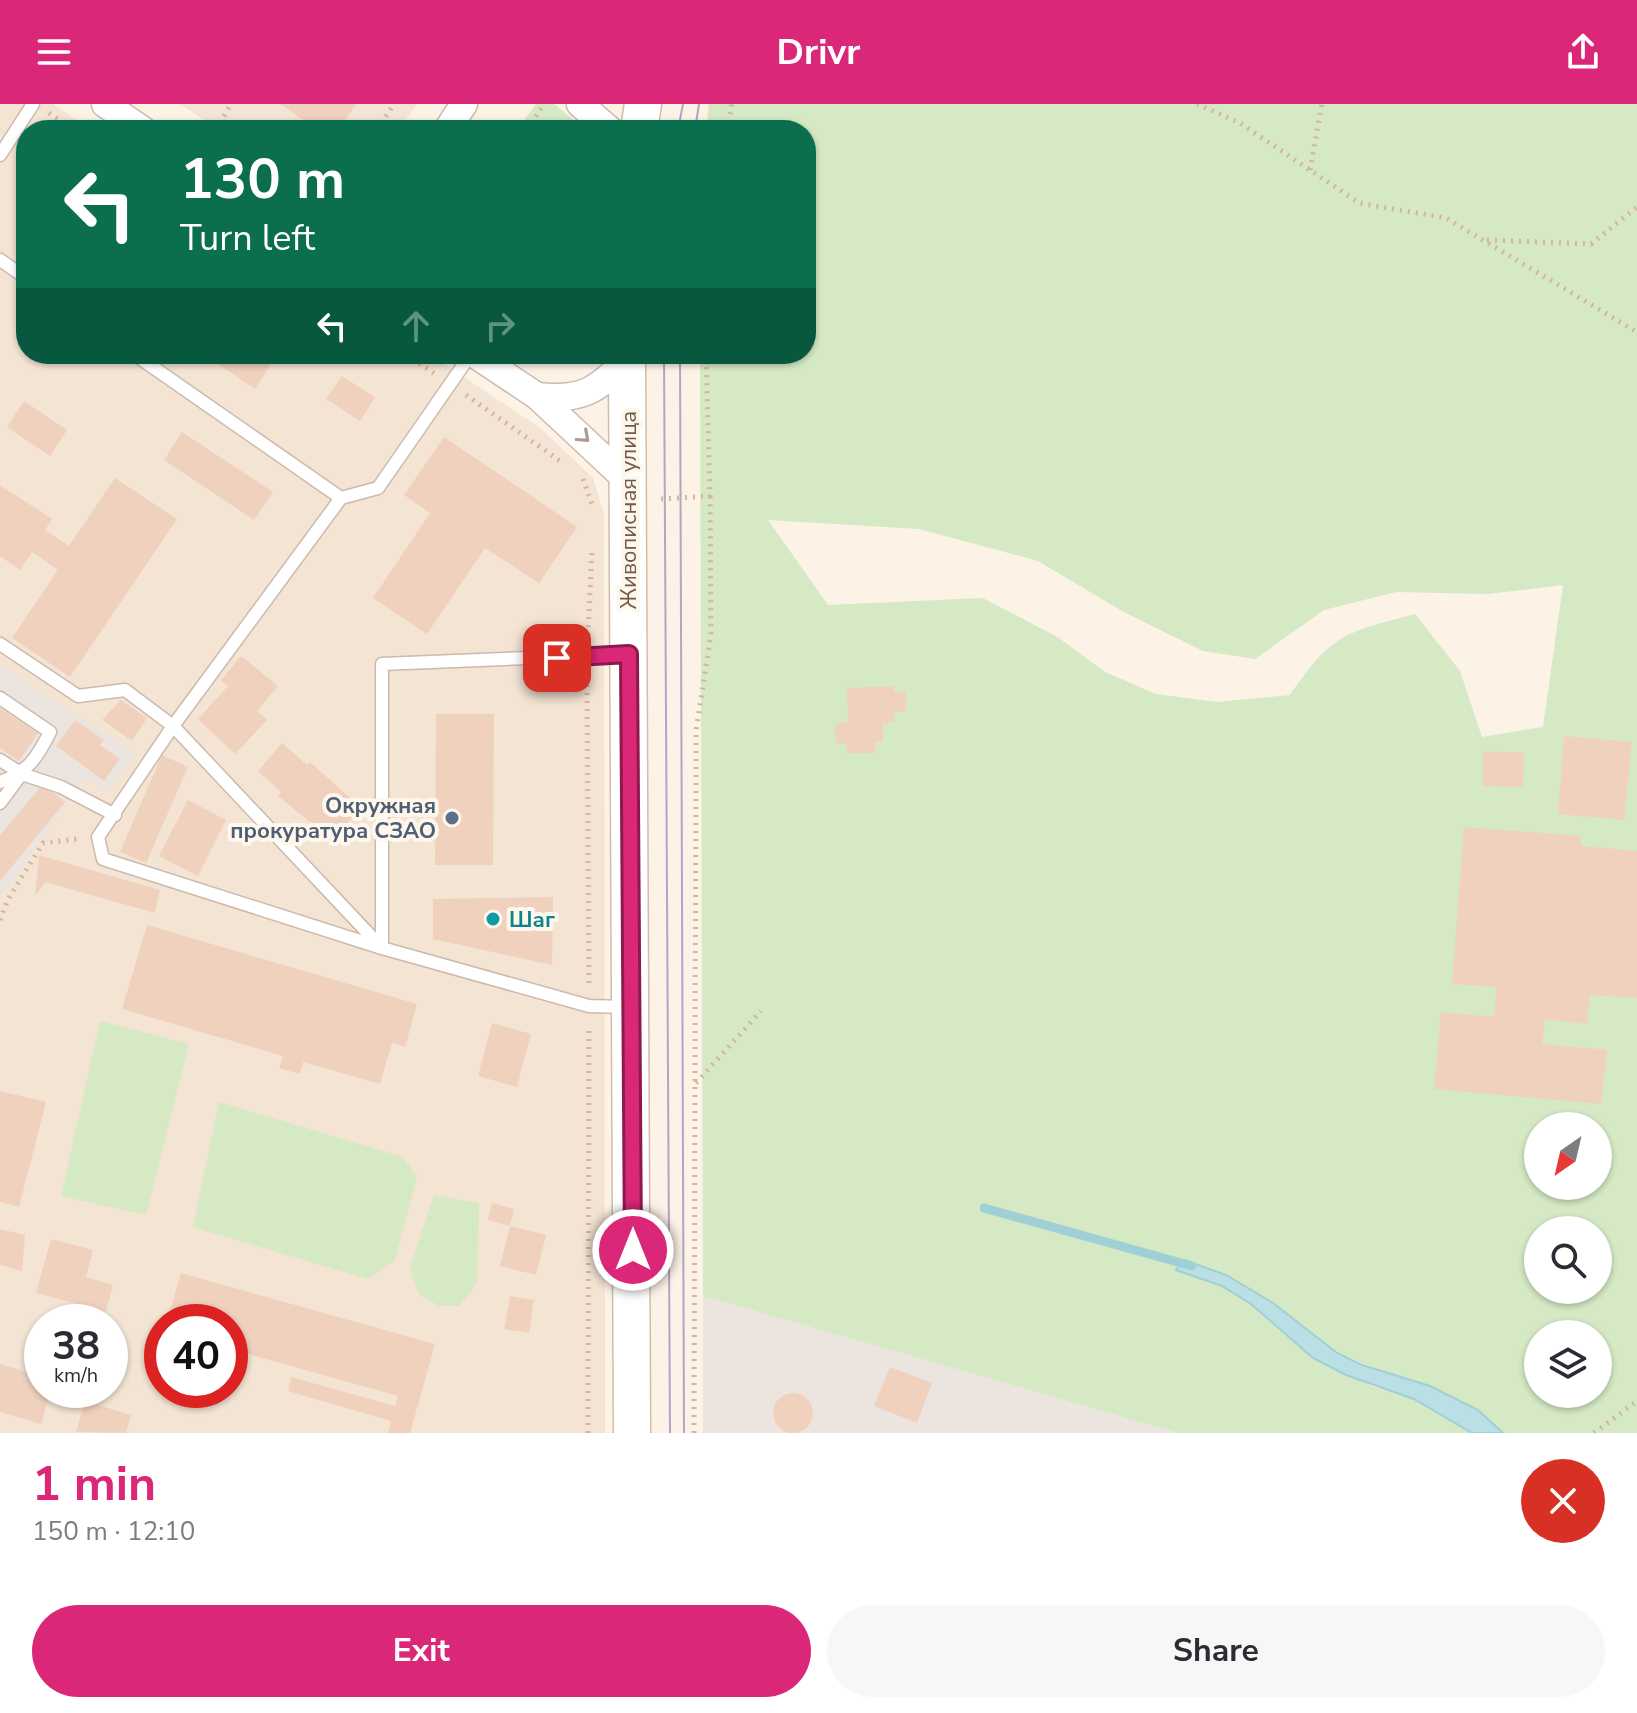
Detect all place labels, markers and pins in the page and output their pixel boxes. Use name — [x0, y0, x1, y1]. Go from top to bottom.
pin — [523, 624, 591, 692]
place label: Окружная прокуратура СЗАО — [230, 791, 436, 846]
marker: Окружная прокуратура СЗАО — [443, 809, 461, 827]
place label: Шаг — [509, 905, 555, 935]
marker: Шаг — [484, 910, 502, 928]

